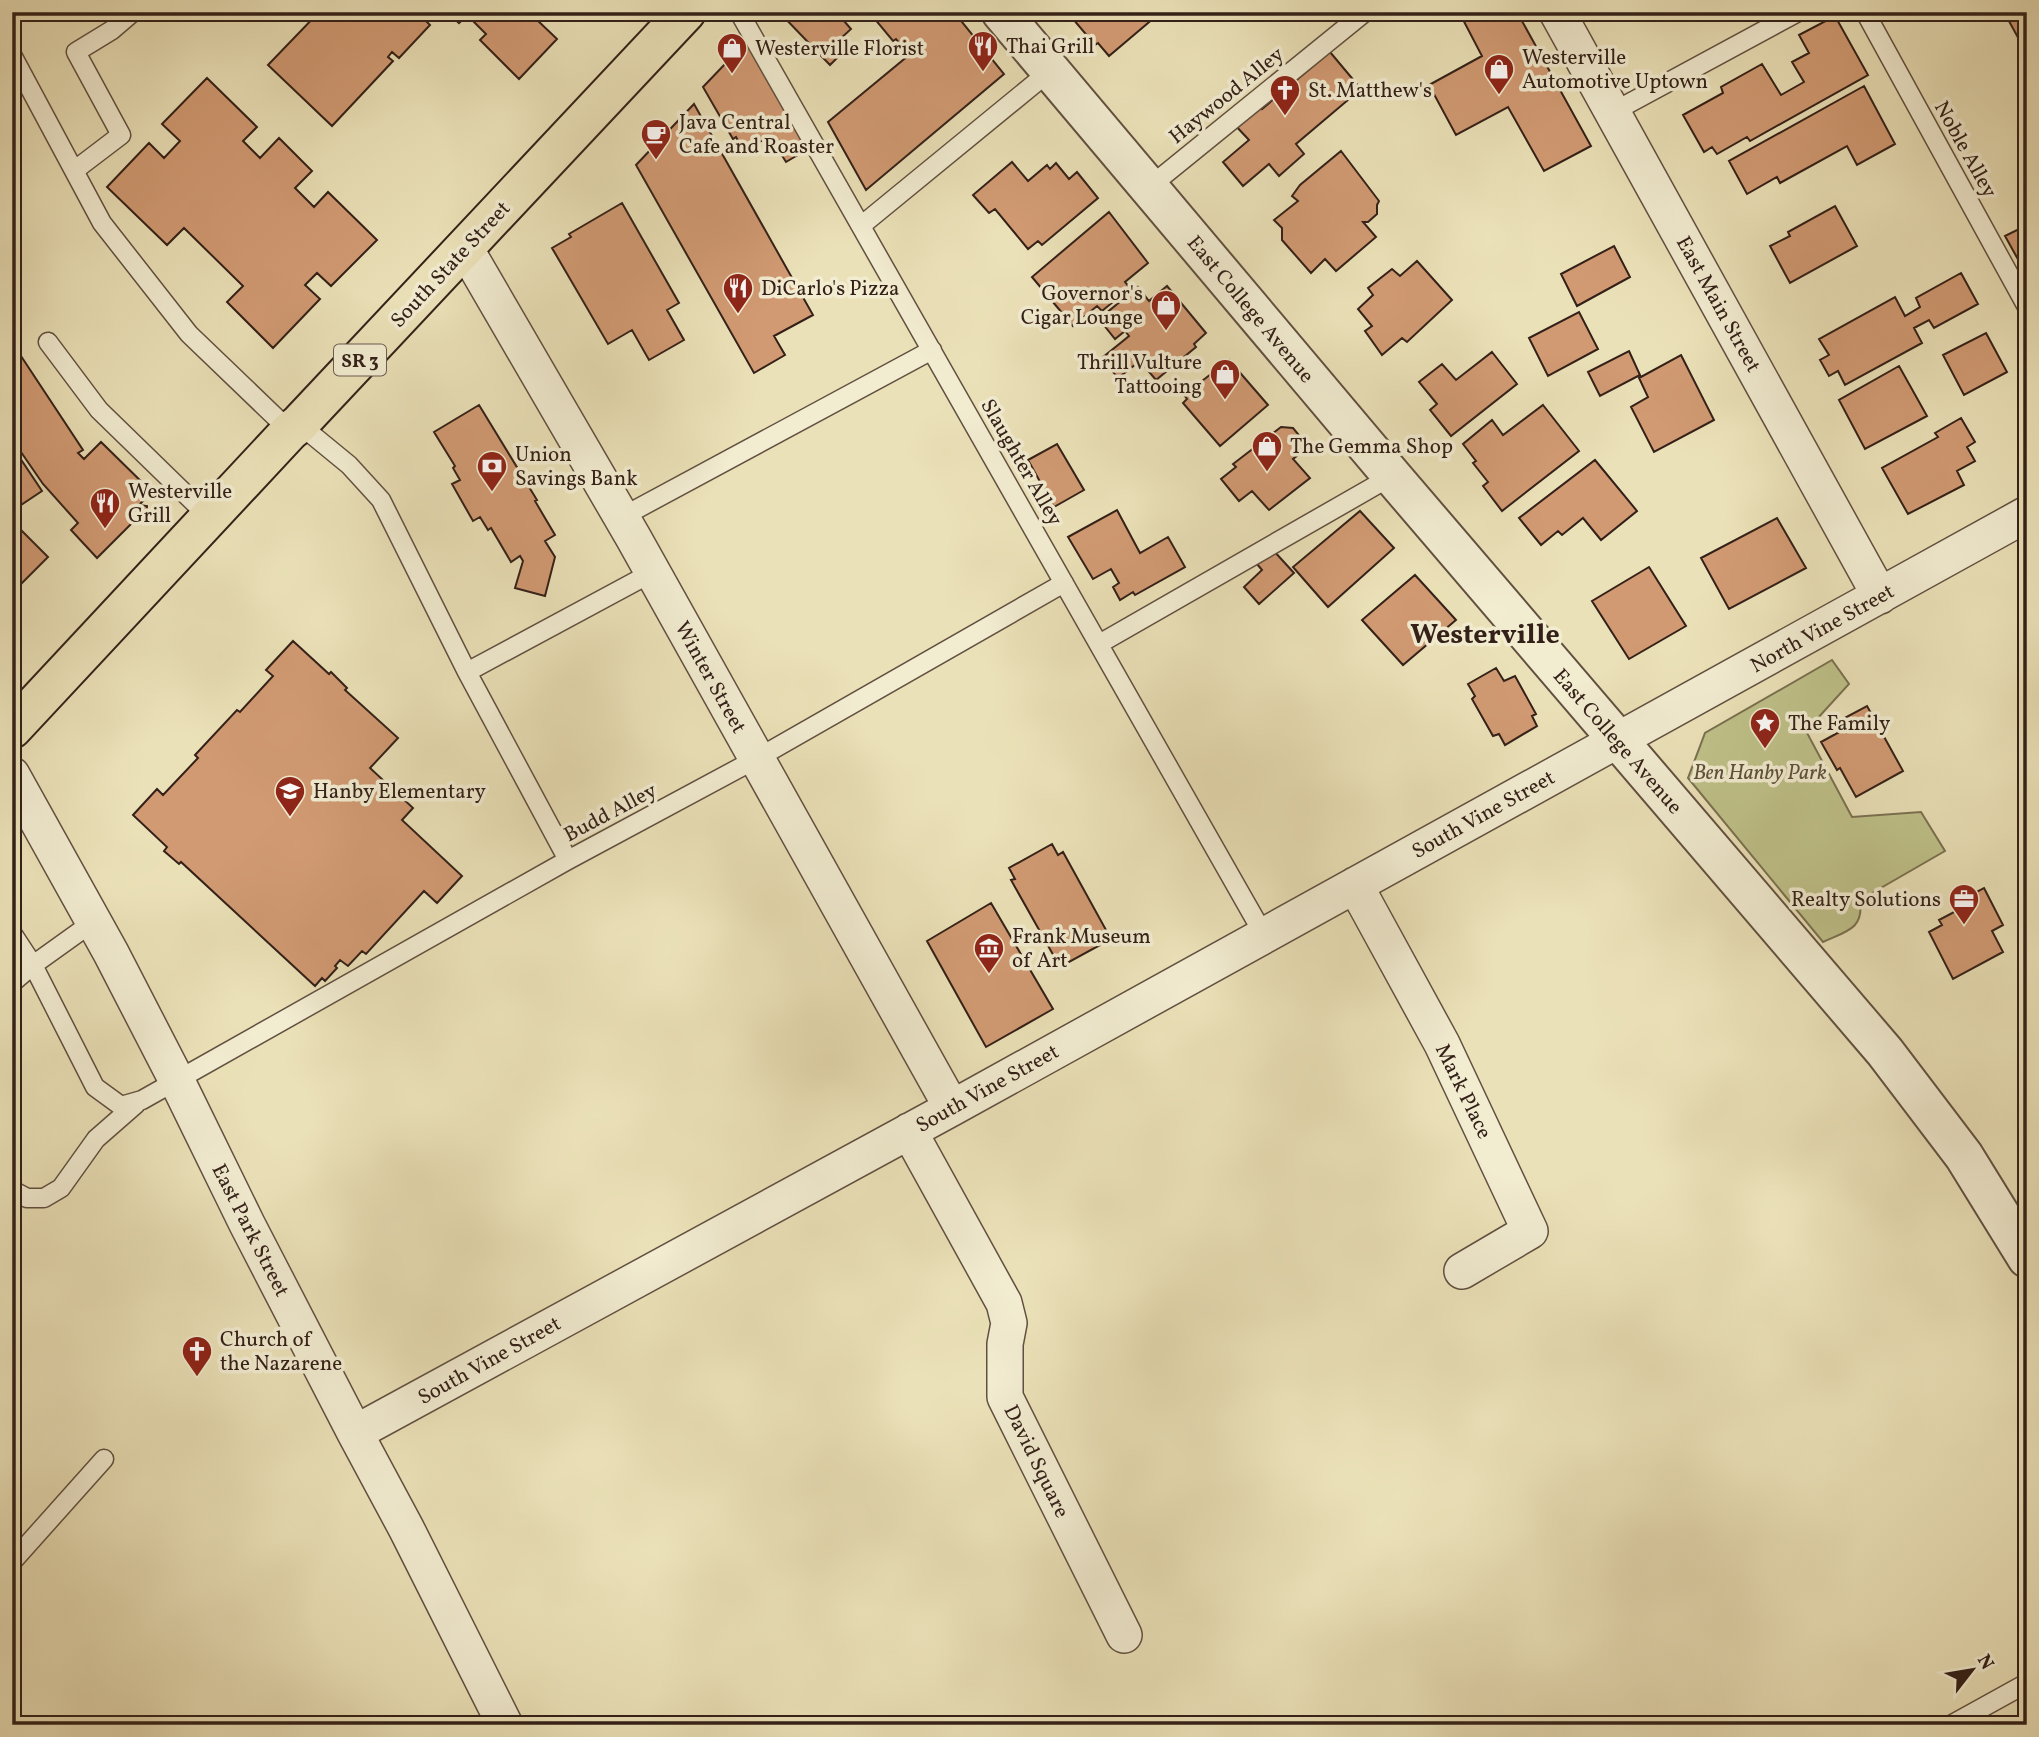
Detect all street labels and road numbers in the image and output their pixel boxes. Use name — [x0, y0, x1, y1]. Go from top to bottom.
street label: Haywood Alley — [1163, 40, 1291, 151]
street label: Noble Alley — [1926, 96, 2004, 204]
street label: South State Street — [385, 195, 518, 335]
street label: East College Avenue — [1179, 230, 1320, 390]
street label: East Main Street — [1668, 231, 1767, 378]
road number: SR 3 — [334, 344, 386, 376]
street label: Slaughter Alley — [973, 394, 1069, 532]
street label: North Vine Street — [1746, 578, 1900, 681]
street label: Winter Street — [667, 616, 753, 739]
street label: East College Avenue — [1545, 663, 1688, 821]
street label: South Vine Street — [1407, 764, 1561, 867]
street label: Budd Alley — [559, 776, 663, 850]
street label: South Vine Street — [911, 1038, 1065, 1141]
street label: Mark Place — [1427, 1039, 1498, 1144]
street label: East Park Street — [204, 1159, 296, 1302]
street label: South Vine Street — [413, 1310, 567, 1413]
street label: David Square — [996, 1400, 1076, 1523]

